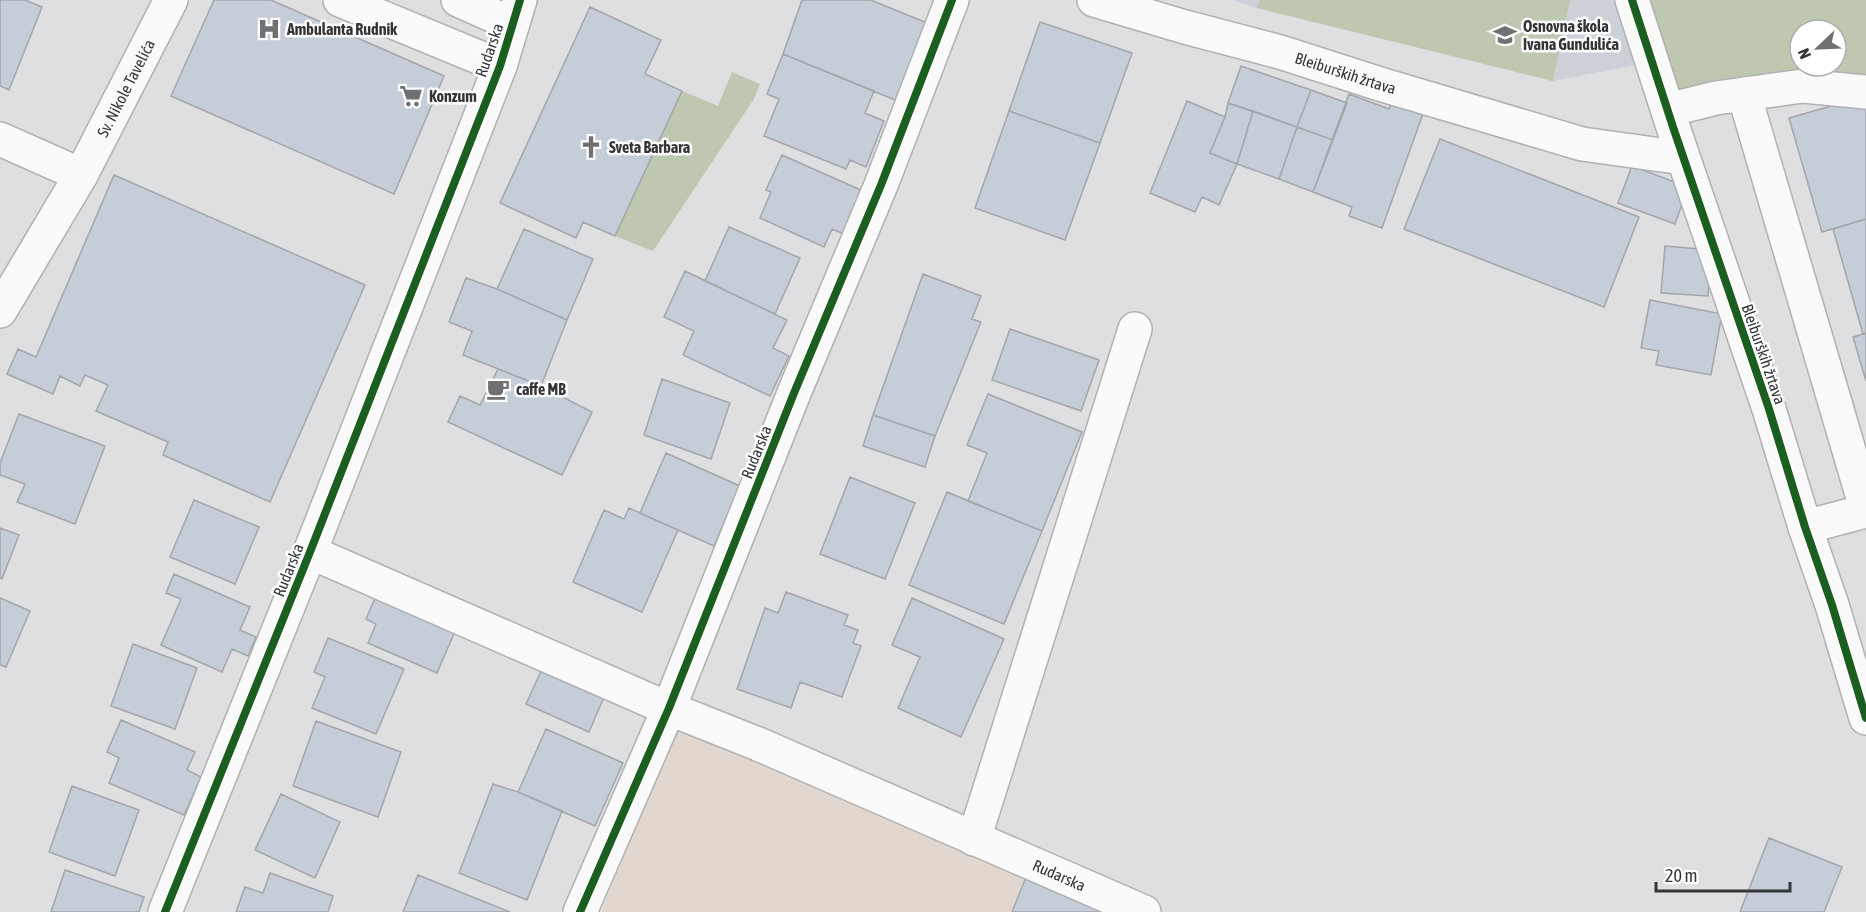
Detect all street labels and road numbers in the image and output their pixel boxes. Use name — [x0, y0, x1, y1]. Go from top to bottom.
street label: Rudarska — [471, 21, 507, 79]
street label: Sv. Nikole Tavelića — [93, 36, 158, 140]
street label: Bleiburških žrtava — [1293, 48, 1398, 97]
street label: Bleiburških žrtava — [1738, 302, 1790, 406]
street label: Rudarska — [737, 423, 775, 481]
street label: Rudarska — [269, 541, 307, 599]
street label: Rudarska — [1030, 856, 1088, 894]

